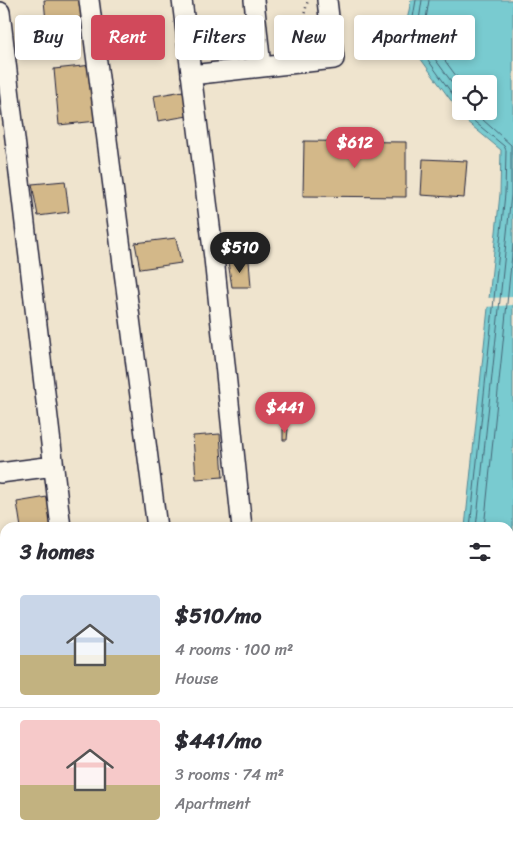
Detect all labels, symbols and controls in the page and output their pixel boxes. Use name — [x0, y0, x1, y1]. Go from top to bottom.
chip: Buy — [15, 15, 81, 60]
chip: Rent — [91, 15, 165, 60]
chip: Filters — [175, 15, 264, 60]
chip: New — [274, 15, 344, 60]
chip: Apartment — [354, 15, 475, 60]
map controls — [452, 75, 497, 120]
button: locate — [452, 75, 497, 120]
pin: $612 — [325, 126, 385, 169]
text: $612 — [337, 128, 373, 157]
pin: $510 — [210, 232, 270, 274]
text: $510 — [221, 233, 259, 262]
pin: $441 — [255, 392, 315, 434]
text: $441 — [266, 393, 304, 422]
text: 3 homes — [20, 533, 94, 571]
icon: filters — [466, 538, 494, 566]
text: $510/mo — [175, 597, 261, 635]
icon: home — [60, 615, 120, 675]
text: 4 rooms · 100 m² — [175, 635, 293, 664]
text: House — [175, 664, 218, 693]
text: $441/mo — [175, 722, 262, 760]
icon: home — [60, 740, 120, 800]
text: 3 rooms · 74 m² — [175, 760, 284, 789]
text: Apartment — [175, 789, 251, 818]

